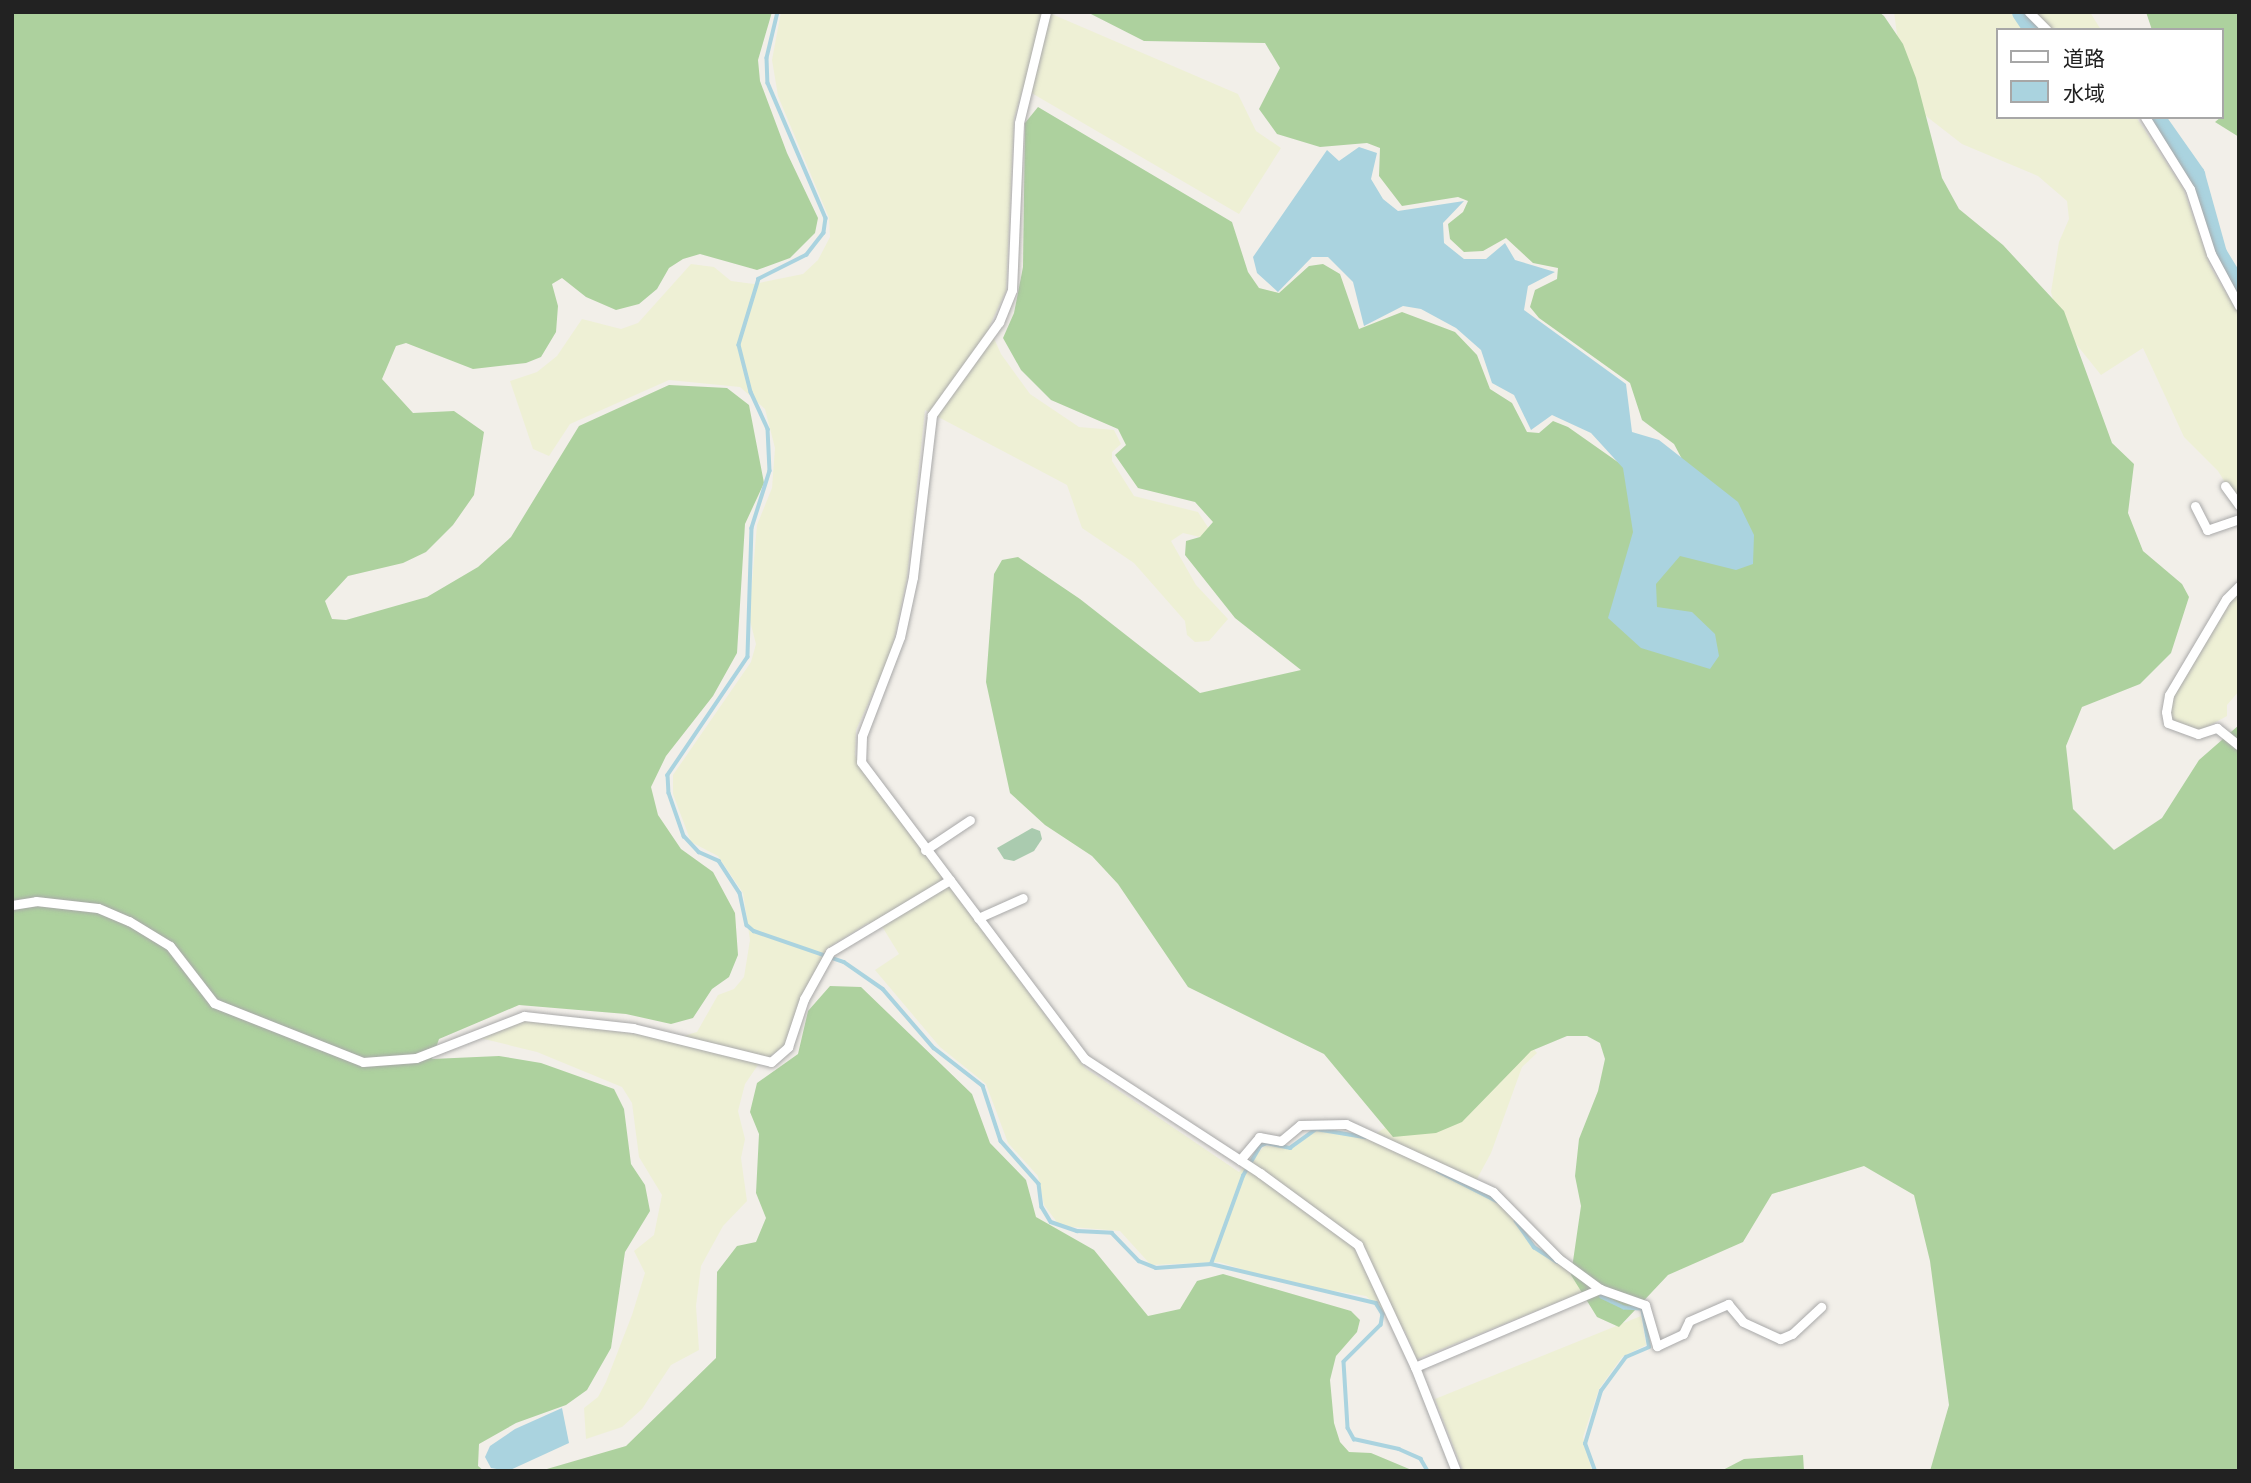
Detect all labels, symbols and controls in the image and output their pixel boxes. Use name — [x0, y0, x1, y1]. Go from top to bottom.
legend — [1996, 28, 2223, 119]
text: 道路 — [2063, 46, 2105, 71]
text: 水域 — [2063, 81, 2105, 106]

